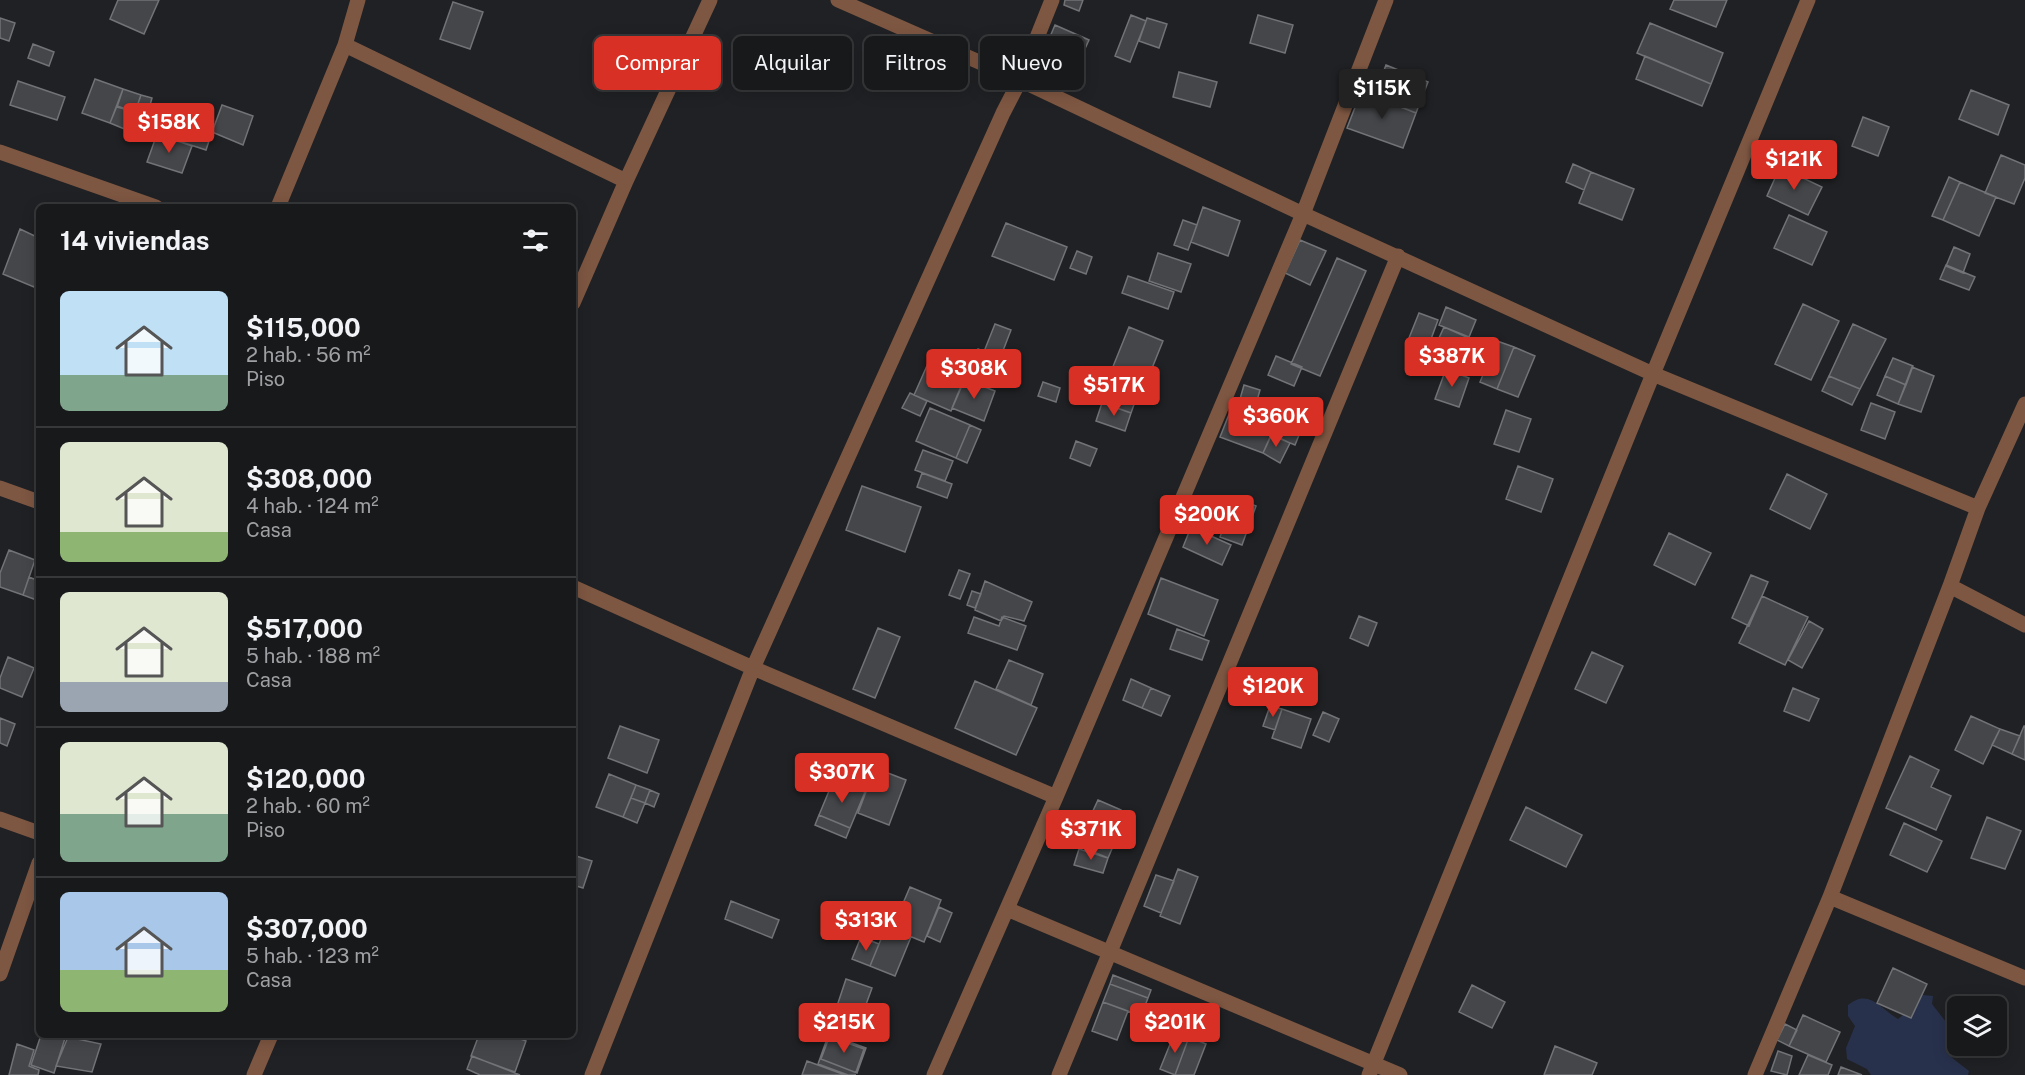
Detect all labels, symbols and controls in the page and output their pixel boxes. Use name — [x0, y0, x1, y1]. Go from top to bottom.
chip: Comprar — [594, 36, 721, 90]
chip: Alquilar — [733, 36, 852, 90]
chip: Filtros — [864, 36, 968, 90]
chip: Nuevo — [980, 36, 1084, 90]
pin: $115K — [1340, 69, 1424, 120]
text: $115K — [1353, 76, 1411, 100]
pin: $158K — [127, 103, 211, 154]
text: $158K — [137, 110, 201, 134]
pin: $121K — [1752, 140, 1836, 191]
text: $121K — [1765, 147, 1823, 171]
icon: filters — [519, 224, 552, 257]
text: 14 viviendas — [60, 225, 209, 256]
text: $115,000 — [246, 312, 361, 343]
icon: home — [108, 315, 180, 387]
pin: $387K — [1410, 337, 1494, 388]
text: 2 hab. · 56 m² — [246, 343, 371, 367]
text: $387K — [1419, 344, 1485, 368]
pin: $308K — [932, 349, 1016, 400]
text: $308K — [940, 356, 1008, 380]
pin: $517K — [1072, 366, 1156, 417]
text: Piso — [246, 367, 285, 391]
text: $517K — [1083, 373, 1145, 397]
pin: $360K — [1234, 397, 1318, 448]
text: $360K — [1242, 404, 1310, 428]
text: $308,000 — [246, 463, 372, 494]
icon: home — [108, 466, 180, 538]
text: 4 hab. · 124 m² — [246, 494, 379, 518]
pin: $200K — [1165, 495, 1249, 546]
text: $200K — [1174, 502, 1240, 526]
text: Casa — [246, 518, 292, 542]
text: $517,000 — [246, 613, 363, 644]
icon: home — [108, 616, 180, 688]
text: 5 hab. · 188 m² — [246, 644, 380, 668]
pin: $120K — [1231, 667, 1315, 718]
text: Casa — [246, 668, 292, 692]
text: $120K — [1242, 674, 1304, 698]
pin: $307K — [800, 753, 884, 804]
text: $307K — [809, 760, 875, 784]
text: $120,000 — [246, 763, 365, 794]
icon: home — [108, 766, 180, 838]
text: 2 hab. · 60 m² — [246, 794, 370, 818]
pin: $371K — [1049, 810, 1133, 861]
text: $371K — [1060, 817, 1122, 841]
text: Piso — [246, 818, 285, 842]
pin: $313K — [824, 901, 908, 952]
text: $313K — [834, 908, 898, 932]
text: $307,000 — [246, 913, 368, 944]
icon: home — [108, 916, 180, 988]
text: 5 hab. · 123 m² — [246, 944, 379, 968]
text: Casa — [246, 968, 292, 992]
map controls — [1947, 996, 2007, 1056]
button: layers — [1947, 996, 2007, 1056]
pin: $215K — [802, 1003, 886, 1054]
pin: $201K — [1133, 1003, 1217, 1054]
text: $215K — [813, 1010, 875, 1034]
text: $201K — [1144, 1010, 1206, 1034]

